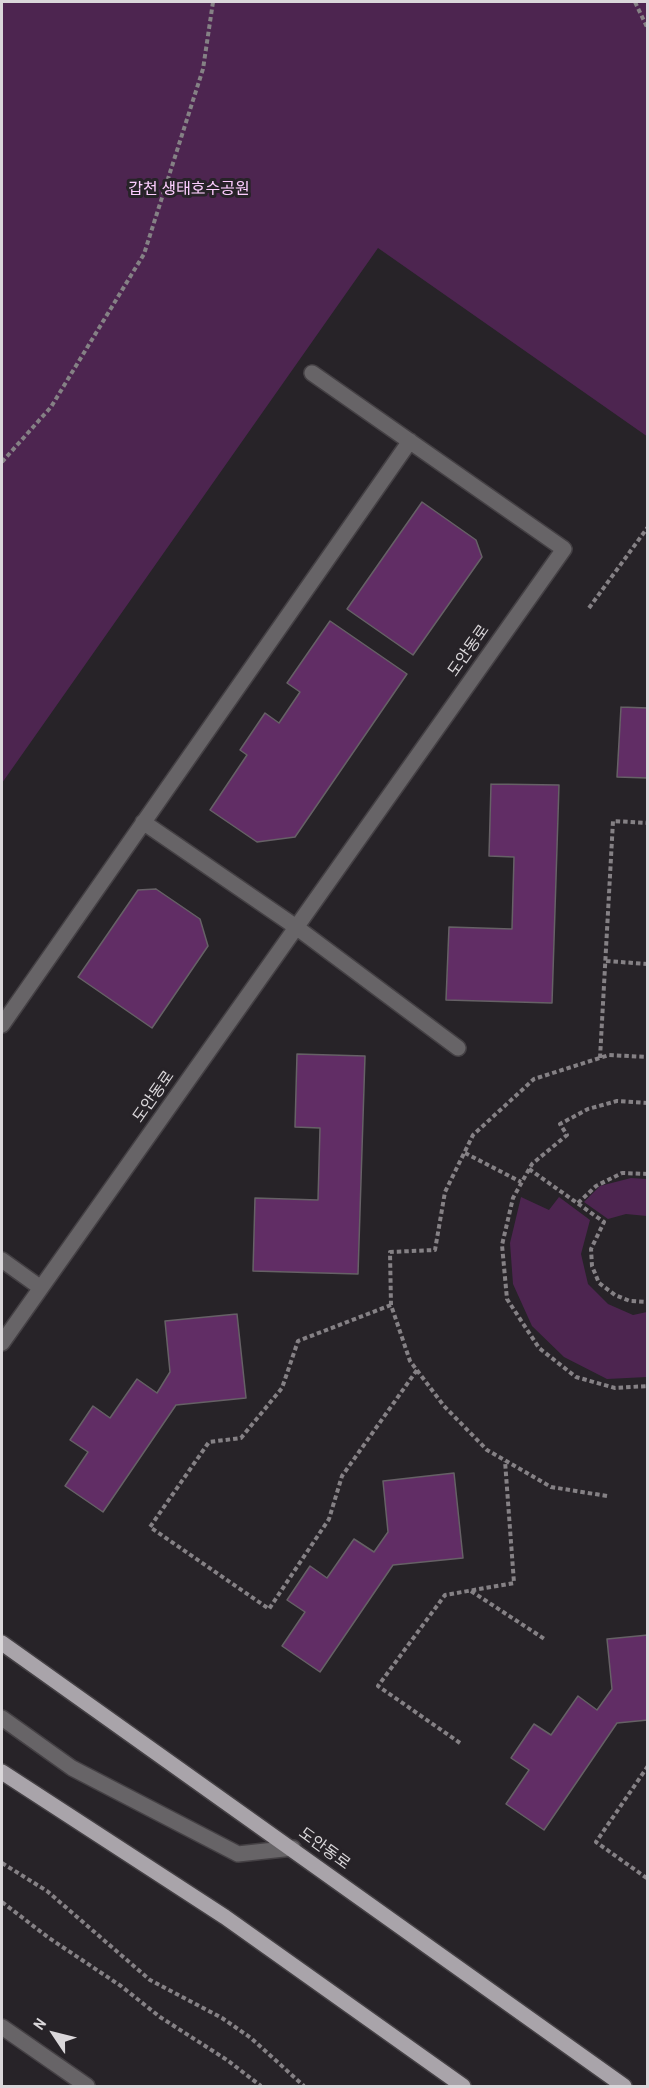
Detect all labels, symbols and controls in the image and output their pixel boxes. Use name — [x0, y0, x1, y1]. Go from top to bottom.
park label: 갑천 생태호수공원 — [128, 180, 250, 200]
street label: 도안동로 — [444, 621, 494, 681]
street label: 도안동로 — [129, 1067, 179, 1127]
street label: 도안동로 — [295, 1824, 353, 1874]
north arrow — [24, 2004, 84, 2064]
text: N — [28, 2013, 51, 2034]

